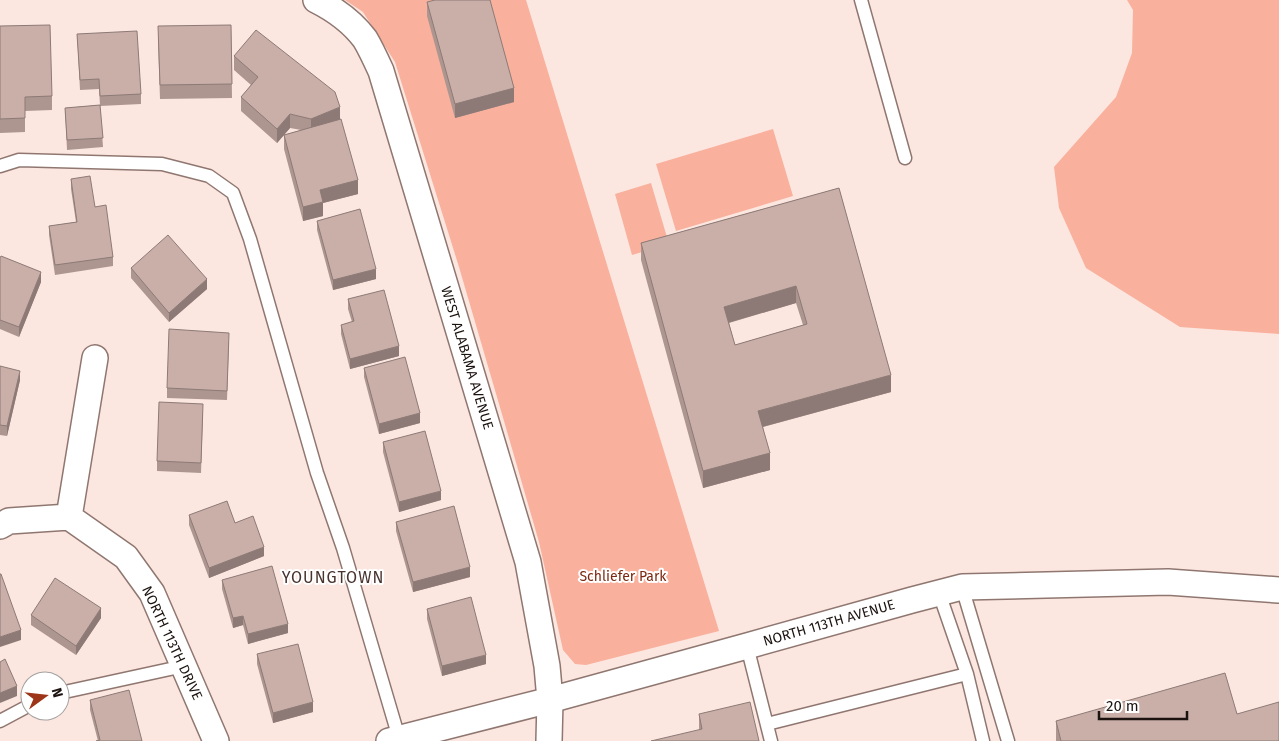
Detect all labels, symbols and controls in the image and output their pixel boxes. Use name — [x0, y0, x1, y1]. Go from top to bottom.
street label: WEST ALABAMA AVENUE — [437, 284, 497, 432]
district label: YOUNGTOWN — [282, 568, 384, 587]
park label: Schliefer Park — [579, 568, 667, 585]
street label: NORTH 113TH DRIVE — [138, 583, 206, 703]
street label: NORTH 113TH AVENUE — [761, 596, 897, 650]
north arrow — [20, 671, 70, 721]
text: N — [48, 686, 66, 699]
scale bar — [1099, 688, 1186, 720]
text: 20 m — [1106, 697, 1139, 715]

